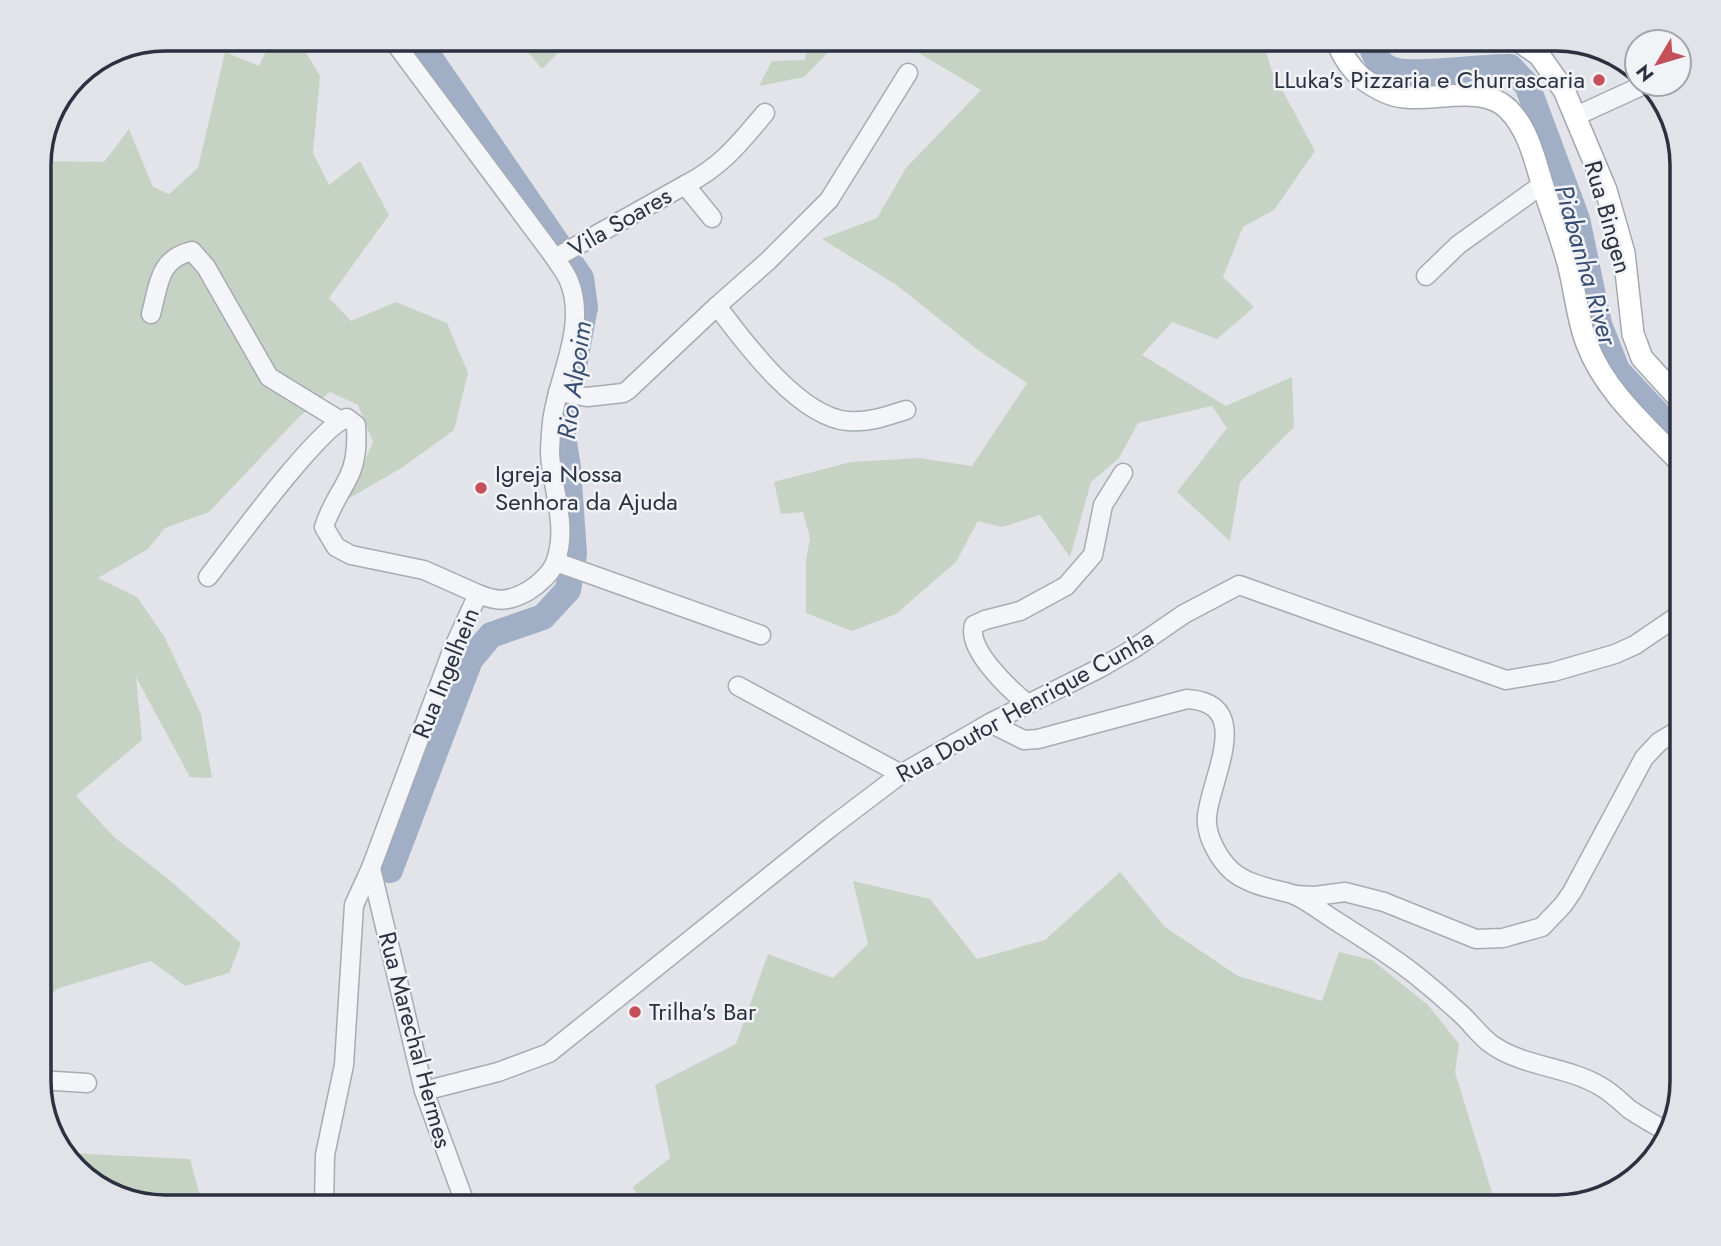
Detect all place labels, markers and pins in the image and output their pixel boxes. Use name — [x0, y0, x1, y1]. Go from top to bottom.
place label: LLuka's Pizzaria e Churrascaria — [1274, 62, 1585, 97]
marker: LLuka's Pizzaria e Churrascaria — [1591, 72, 1607, 88]
place label: Igreja Nossa Senhora da Ajuda — [495, 456, 678, 519]
marker: Igreja Nossa Senhora da Ajuda — [473, 480, 489, 496]
place label: Trilha's Bar — [649, 994, 757, 1029]
marker: Trilha's Bar — [627, 1004, 643, 1020]

